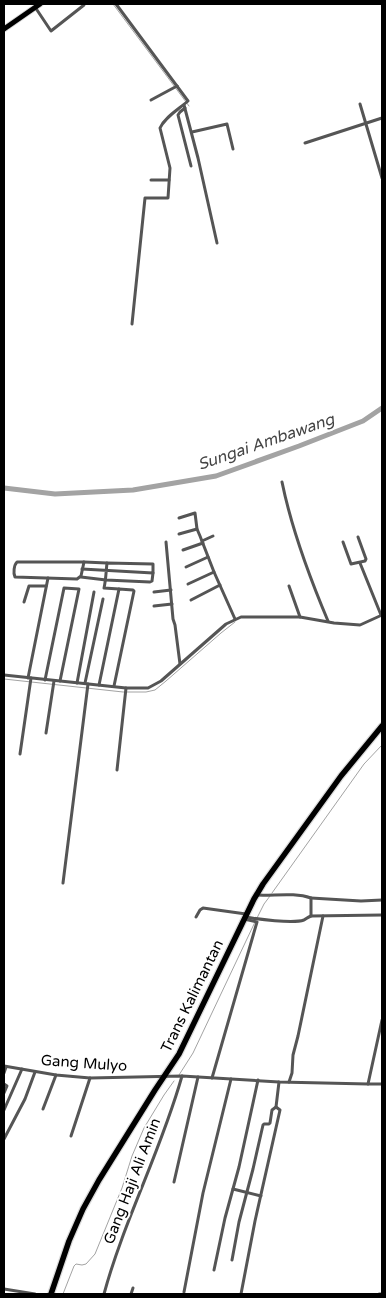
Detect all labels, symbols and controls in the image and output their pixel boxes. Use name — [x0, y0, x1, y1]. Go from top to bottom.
water label: Sungai Ambawang — [195, 409, 338, 475]
street label: Trans Kalimantan — [157, 937, 227, 1055]
street label: Gang Mulyo — [40, 1051, 128, 1075]
street label: Gang Haji Ali Amin — [100, 1115, 164, 1247]

